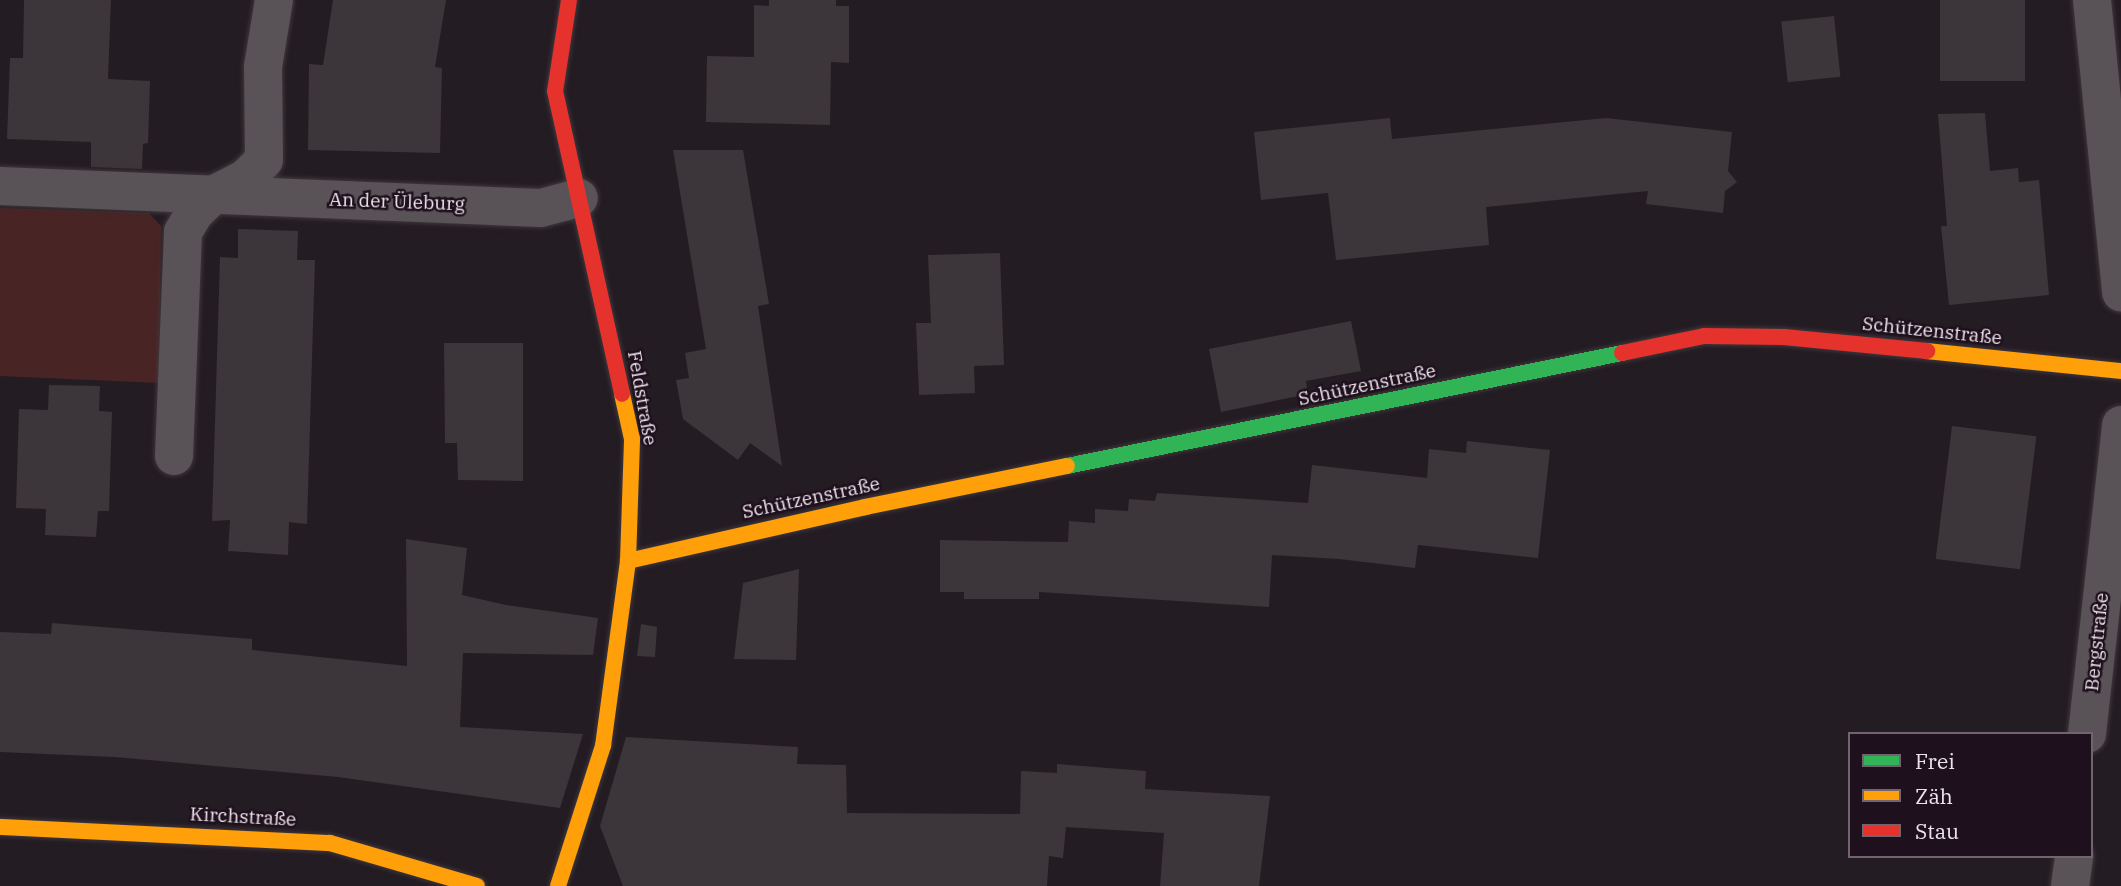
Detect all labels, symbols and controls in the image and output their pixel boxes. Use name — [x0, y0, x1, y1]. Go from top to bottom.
street label: An der Üleburg — [329, 188, 465, 216]
street label: Schützenstraße — [1861, 312, 2003, 350]
street label: Feldstraße — [622, 349, 662, 447]
street label: Schützenstraße — [1296, 359, 1438, 411]
street label: Schützenstraße — [740, 472, 882, 524]
street label: Bergstraße — [2081, 592, 2113, 692]
legend — [1848, 732, 2093, 858]
text: Frei — [1915, 747, 1955, 775]
text: Zäh — [1915, 782, 1953, 810]
street label: Kirchstraße — [189, 803, 297, 831]
text: Stau — [1915, 817, 1959, 845]

